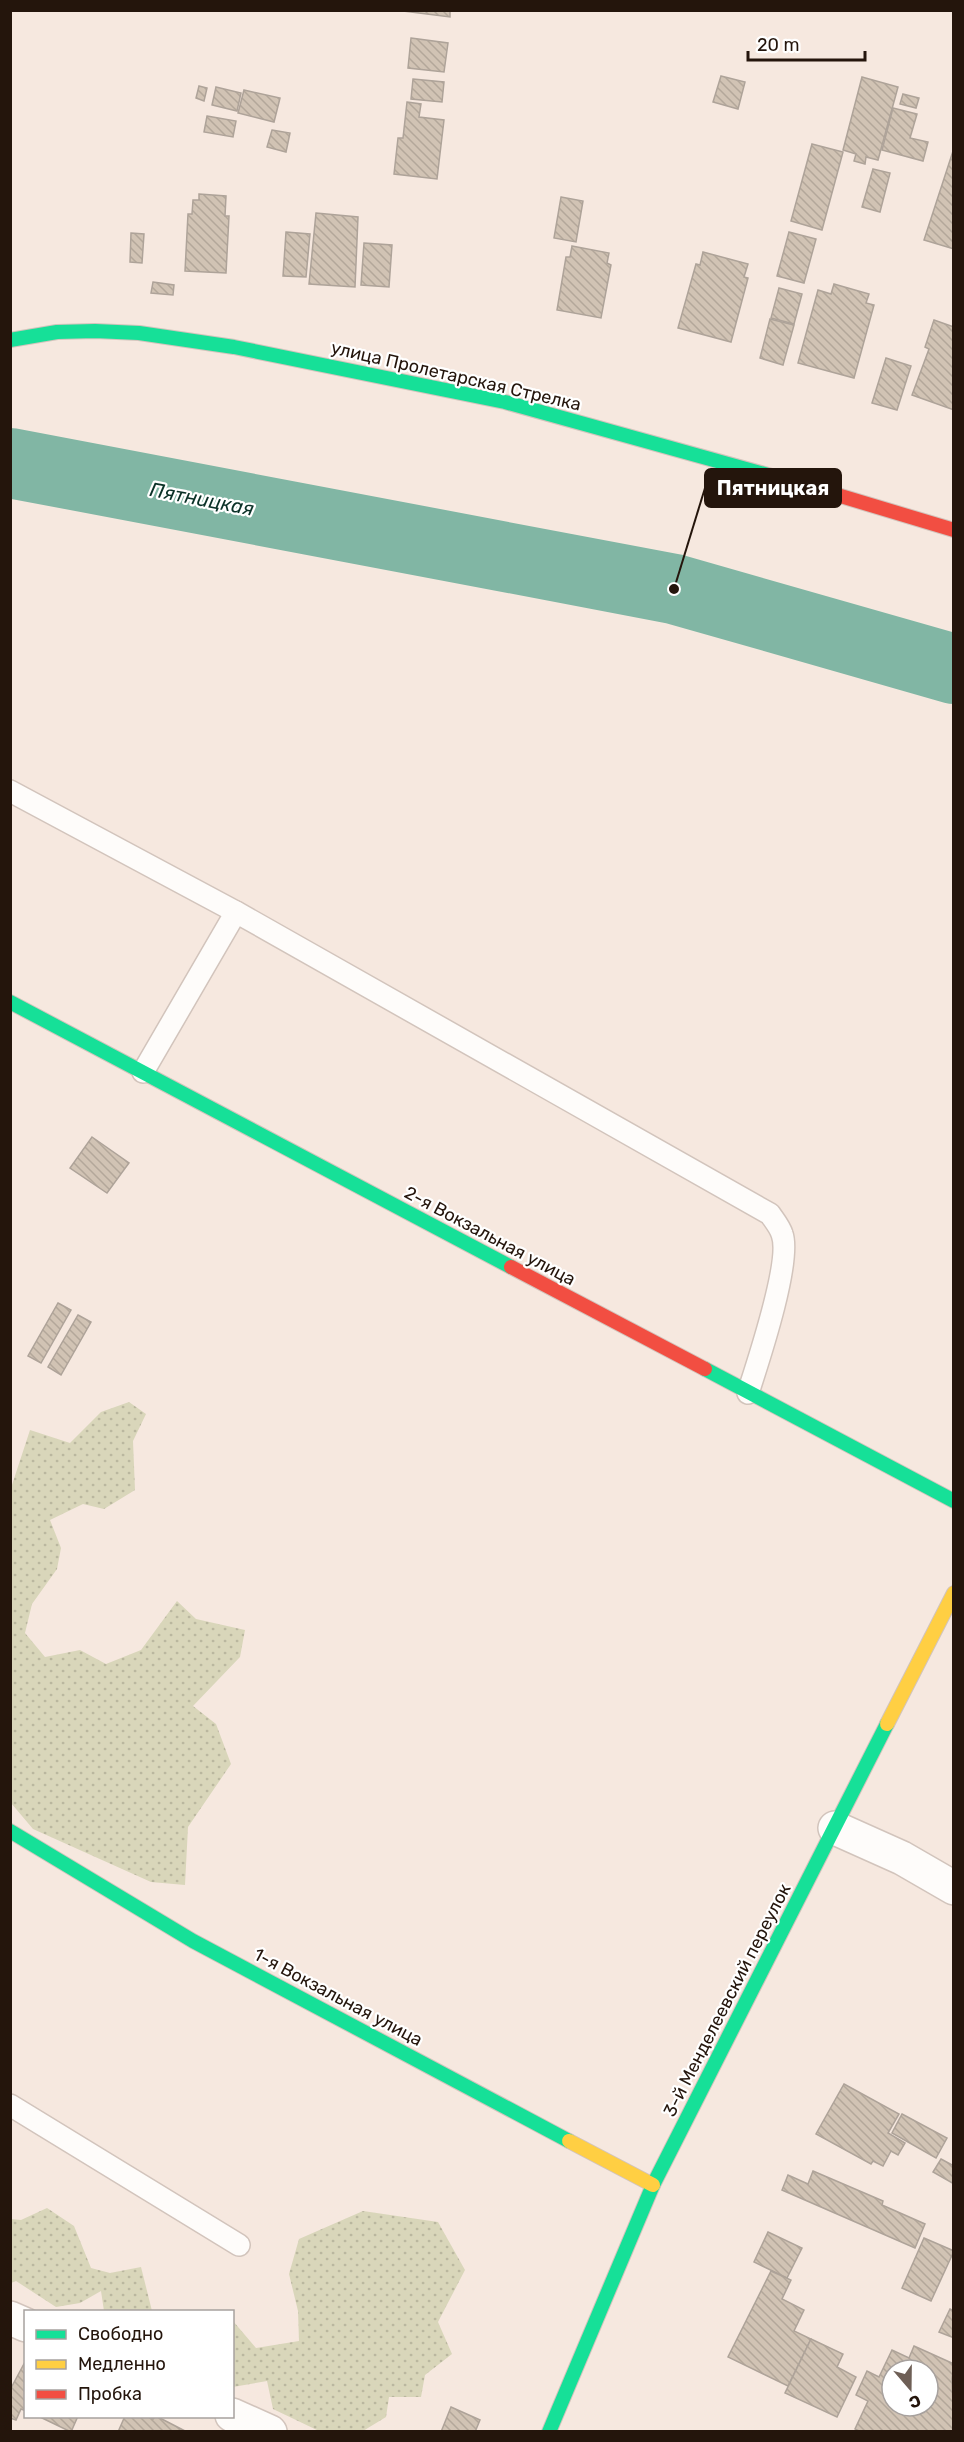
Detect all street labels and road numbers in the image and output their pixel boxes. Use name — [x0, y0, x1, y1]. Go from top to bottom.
street label: улица Пролетарская Стрелка — [329, 336, 583, 416]
street label: 2-я Вокзальная улица — [401, 1182, 579, 1290]
street label: 3-й Менделеевский переулок — [659, 1880, 796, 2120]
street label: 1-я Вокзальная улица — [250, 1943, 426, 2051]

